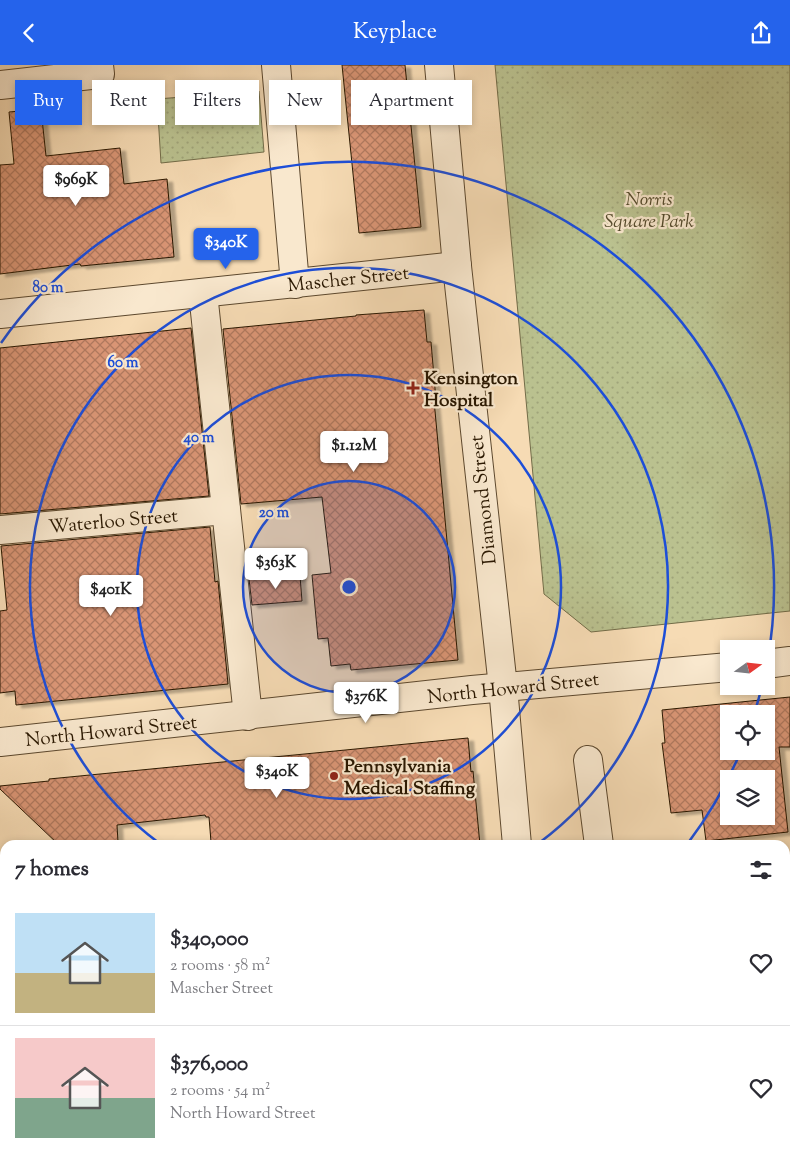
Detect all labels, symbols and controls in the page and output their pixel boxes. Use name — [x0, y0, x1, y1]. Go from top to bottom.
text: Keyplace — [353, 17, 437, 49]
icon: back — [15, 19, 43, 47]
icon: share — [747, 19, 775, 47]
chip: Buy — [15, 80, 82, 125]
chip: Rent — [92, 80, 165, 125]
chip: Filters — [175, 80, 259, 125]
chip: New — [269, 80, 341, 125]
chip: Apartment — [351, 80, 472, 125]
pin: $969K — [41, 165, 111, 207]
text: $969K — [54, 169, 98, 192]
park label: Norris Square Park — [604, 187, 694, 236]
pin: $340K — [191, 227, 261, 270]
text: $340K — [205, 232, 247, 255]
street label: Mascher Street — [286, 261, 411, 300]
text: 80 m — [32, 278, 64, 299]
text: 60 m — [108, 353, 139, 374]
place label: Kensington Hospital — [424, 366, 519, 415]
marker: Kensington Hospital — [406, 381, 420, 395]
text: 40 m — [183, 428, 215, 449]
pin: $1.12M — [313, 431, 395, 473]
street label: Diamond Street — [464, 433, 505, 566]
text: $1.12M — [331, 435, 377, 458]
street label: Waterloo Street — [47, 503, 180, 542]
text: 20 m — [259, 503, 290, 524]
pin: $363K — [241, 547, 311, 590]
text: $363K — [256, 552, 296, 575]
pin: $401K — [76, 575, 146, 617]
centre of rings — [340, 578, 358, 596]
text: $401K — [90, 579, 132, 602]
north arrow — [720, 640, 775, 695]
map controls — [720, 640, 775, 825]
street label: North Howard Street — [426, 667, 601, 712]
pin: $376K — [331, 681, 401, 724]
text: $376K — [345, 686, 387, 709]
button: locate — [720, 705, 775, 760]
street label: North Howard Street — [24, 710, 199, 755]
place label: Pennsylvania Medical Staffing — [344, 754, 476, 803]
pin: $340K — [242, 757, 312, 799]
text: $340K — [256, 761, 298, 784]
marker: Pennsylvania Medical Staffing — [328, 770, 340, 782]
button: layers — [720, 770, 775, 825]
text: 7 homes — [15, 855, 89, 885]
icon: filters — [747, 856, 775, 884]
text: $340,000 — [170, 925, 249, 955]
icon: home — [55, 933, 115, 993]
icon: heart — [747, 949, 775, 977]
text: 2 rooms · 58 m² — [170, 955, 270, 978]
text: Mascher Street — [170, 978, 273, 1001]
text: $376,000 — [170, 1050, 248, 1080]
icon: home — [55, 1058, 115, 1118]
icon: heart — [747, 1074, 775, 1102]
text: 2 rooms · 54 m² — [170, 1080, 270, 1103]
text: North Howard Street — [170, 1103, 315, 1126]

